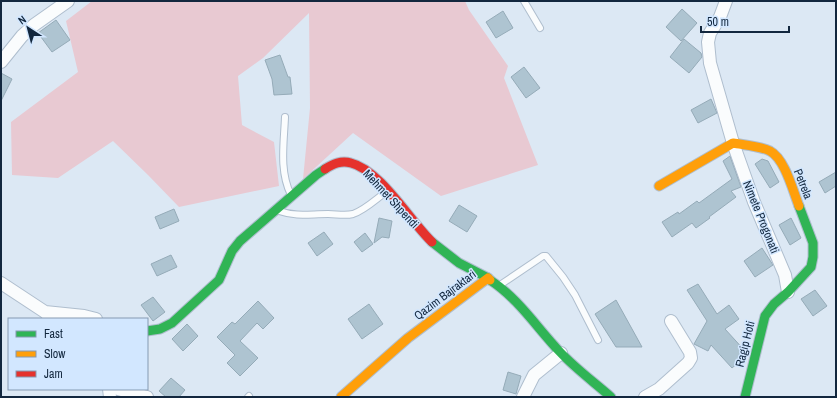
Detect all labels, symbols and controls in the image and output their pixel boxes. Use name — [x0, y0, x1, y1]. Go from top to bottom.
north arrow — [8, 8, 48, 48]
scale bar — [701, 8, 789, 34]
text: N — [15, 12, 29, 27]
text: 50 m — [707, 14, 729, 30]
street label: Mehmet Shpendi — [360, 166, 422, 232]
street label: Petrela — [790, 167, 816, 202]
street label: Nimete Progonati — [739, 178, 783, 256]
street label: Qazim Bajraktari — [411, 266, 479, 324]
legend — [8, 318, 148, 390]
street label: Ragip Hoti — [732, 319, 758, 369]
text: Fast — [44, 326, 63, 342]
text: Slow — [44, 346, 66, 362]
text: Jam — [44, 366, 63, 382]

